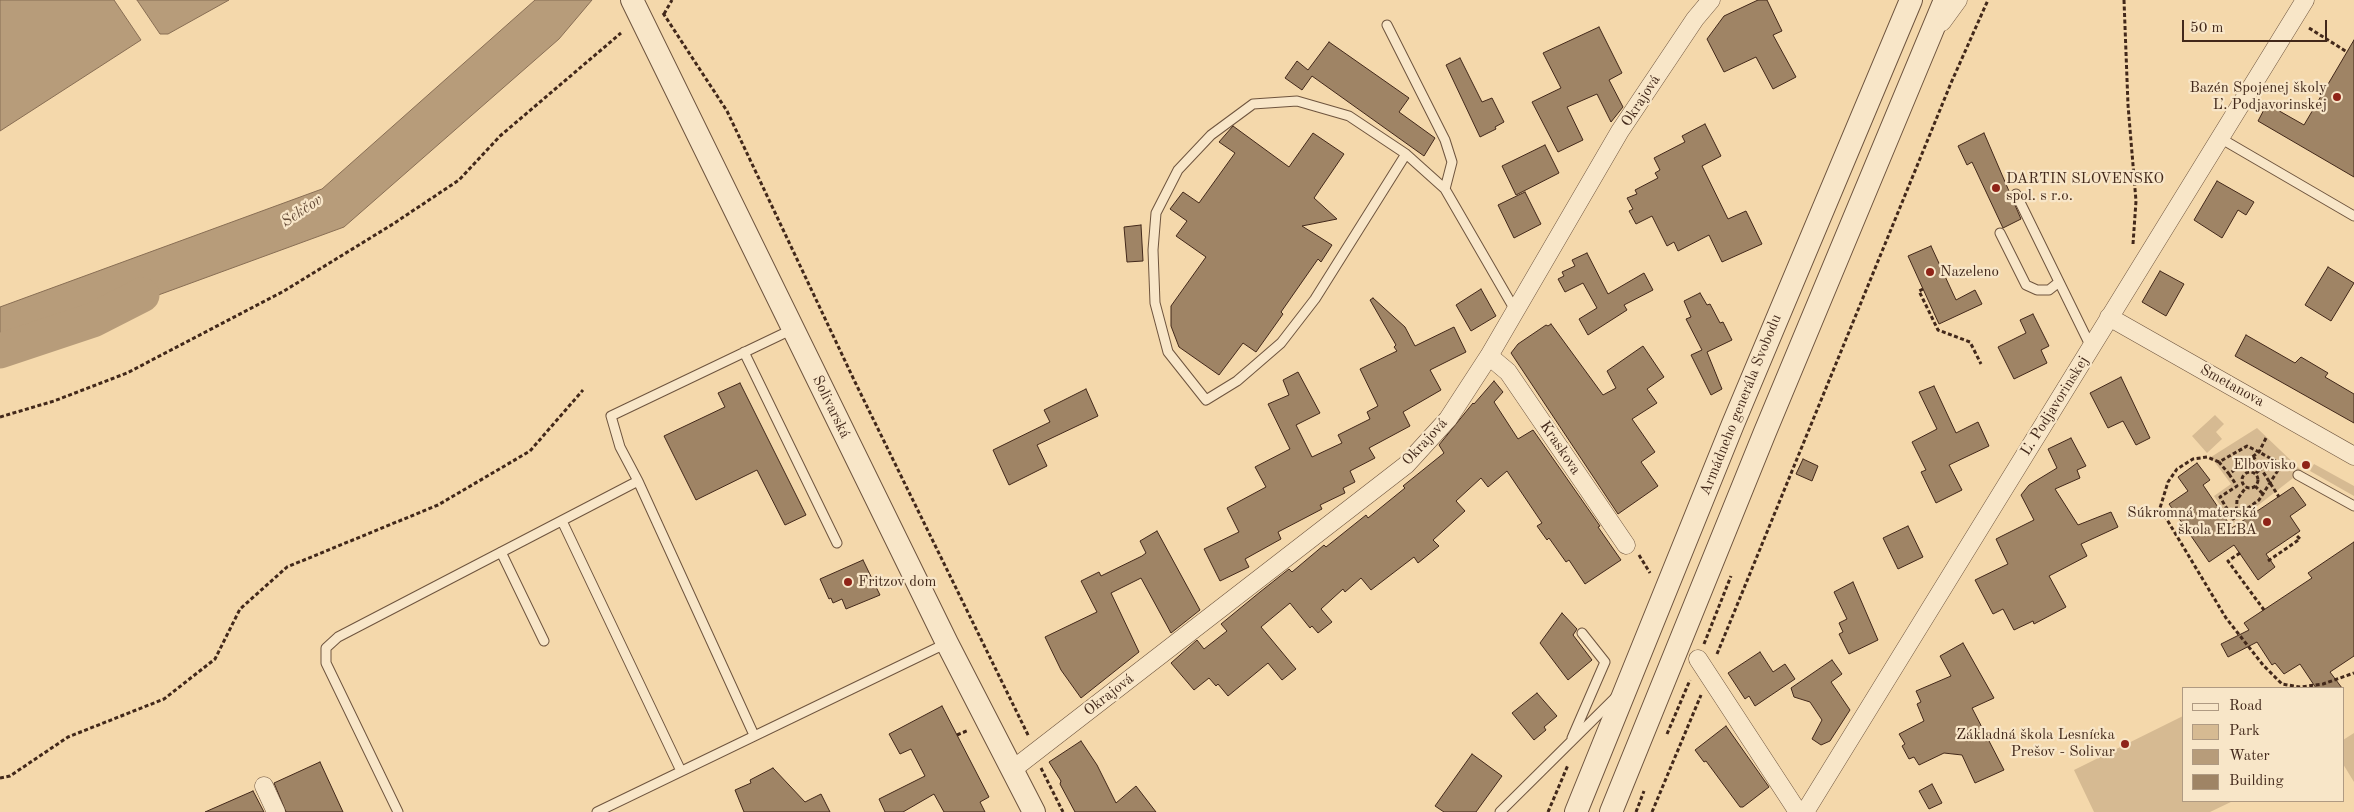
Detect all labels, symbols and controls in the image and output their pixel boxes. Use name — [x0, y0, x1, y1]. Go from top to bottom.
scale bar — [2184, 10, 2329, 42]
text: 50 m — [2190, 21, 2224, 36]
street label: Okrajová — [1618, 72, 1664, 130]
place label: Bazén Spojenej školy Ľ. Podjavorinskej — [2189, 79, 2327, 114]
marker: Bazén Spojenej školy Ľ. Podjavorinskej — [2331, 91, 2343, 103]
place label: DARTIN SLOVENSKO spol. s r.o. — [2006, 170, 2164, 205]
marker: DARTIN SLOVENSKO spol. s r.o. — [1990, 182, 2002, 194]
water label: Sekčov — [278, 190, 326, 232]
place label: Nazeleno — [1940, 263, 1999, 281]
marker: Nazeleno — [1924, 266, 1936, 278]
street label: Armádneho generála Svobodu — [1696, 312, 1786, 498]
street label: Ľ. Podjavorinskej — [2017, 353, 2093, 459]
street label: Smetanova — [2197, 361, 2267, 411]
street label: Solivarská — [808, 373, 854, 441]
street label: Okrajová — [1399, 415, 1451, 469]
street label: Kraskova — [1536, 418, 1584, 478]
place label: Elbovisko — [2233, 456, 2296, 474]
marker: Elbovisko — [2300, 459, 2312, 471]
place label: Súkromná materská škola ELBA — [2127, 504, 2257, 539]
marker: Súkromná materská škola ELBA — [2261, 516, 2273, 528]
place label: Fritzov dom — [858, 573, 936, 591]
marker: Fritzov dom — [842, 576, 854, 588]
street label: Okrajová — [1080, 670, 1138, 720]
legend — [2182, 687, 2344, 802]
text: Road — [2229, 699, 2262, 714]
text: Park — [2229, 724, 2260, 739]
place label: Základná škola Lesnícka Prešov - Solivar — [1956, 726, 2115, 761]
marker: Základná škola Lesnícka Prešov - Solivar — [2119, 738, 2131, 750]
text: Water — [2229, 749, 2270, 764]
text: Building — [2229, 774, 2284, 789]

